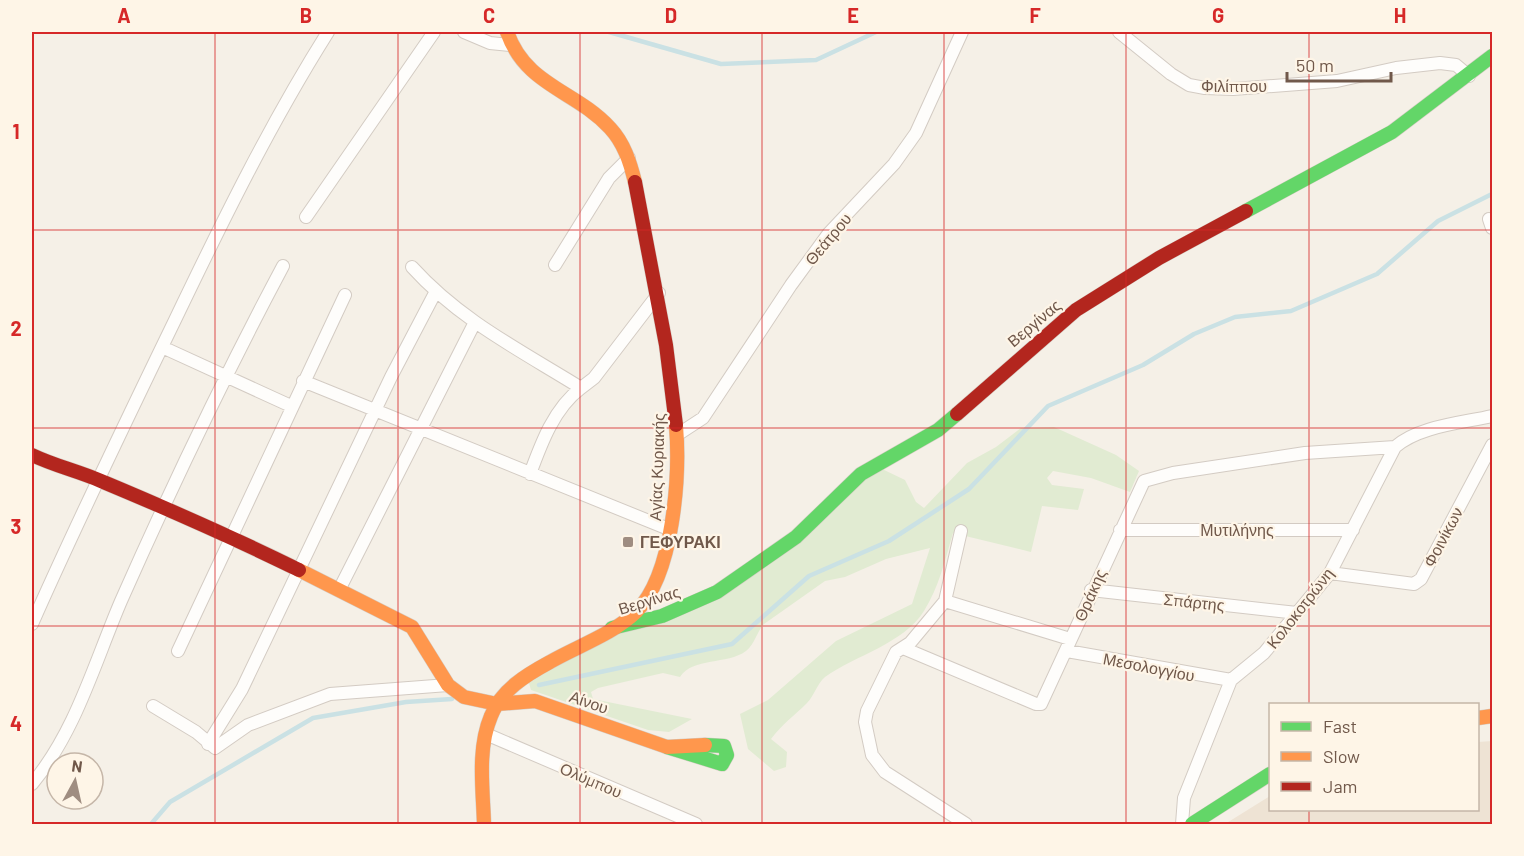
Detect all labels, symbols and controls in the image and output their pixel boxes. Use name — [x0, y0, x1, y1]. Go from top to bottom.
text: A — [117, 3, 131, 27]
text: B — [300, 3, 312, 27]
text: C — [483, 3, 495, 27]
text: D — [665, 3, 677, 27]
text: E — [847, 3, 859, 27]
text: F — [1029, 3, 1041, 27]
text: G — [1212, 3, 1224, 27]
text: H — [1394, 3, 1406, 27]
scale bar — [1287, 45, 1390, 83]
text: 50 m — [1296, 54, 1334, 76]
street label: Φιλίππου — [1201, 76, 1267, 95]
text: 1 — [12, 119, 20, 143]
street label: Θεάτρου — [800, 209, 855, 268]
street label: Βεργίνας — [1003, 295, 1064, 350]
text: 2 — [10, 316, 22, 340]
street label: Αγίας Κυριακής — [645, 412, 668, 521]
street label: Φοινίκων — [1419, 504, 1466, 570]
text: 3 — [11, 514, 21, 538]
street label: Μυτιλήνης — [1200, 520, 1274, 539]
place label: ΓΕΦΥΡΑΚΙ — [640, 532, 721, 551]
marker: ΓΕΦΥΡΑΚΙ — [621, 535, 635, 549]
street label: Κολοκοτρώνη — [1262, 564, 1337, 652]
street label: Θράκης — [1070, 565, 1110, 624]
street label: Βεργίνας — [616, 581, 682, 618]
street label: Σπάρτης — [1163, 589, 1226, 614]
street label: Μεσολογγίου — [1102, 648, 1196, 685]
street label: Αίνου — [567, 686, 611, 717]
legend — [1269, 703, 1479, 811]
text: 4 — [10, 711, 22, 735]
text: Fast — [1323, 715, 1357, 737]
text: Slow — [1323, 745, 1360, 767]
north arrow — [45, 751, 105, 811]
text: N — [71, 756, 84, 776]
street label: Ολύμπου — [557, 758, 625, 801]
text: Jam — [1323, 775, 1357, 797]

